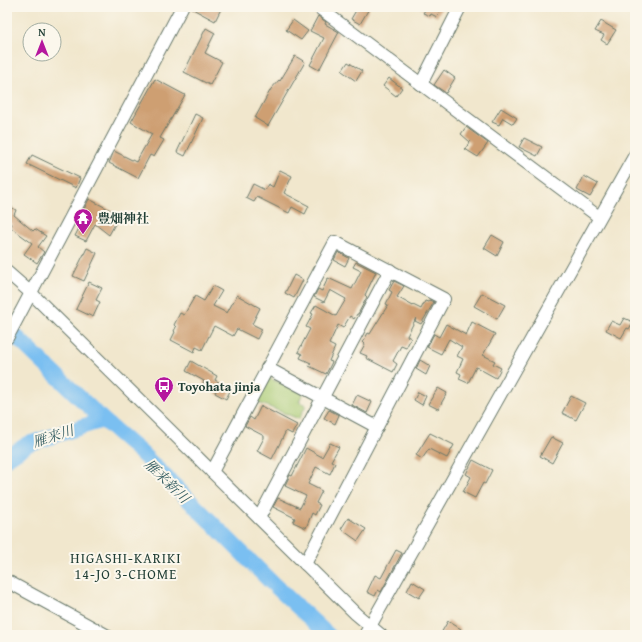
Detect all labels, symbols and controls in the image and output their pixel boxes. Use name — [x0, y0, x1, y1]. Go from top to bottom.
north arrow — [22, 22, 62, 62]
text: N — [38, 24, 46, 40]
temple icon: 豊畑神社 — [72, 207, 94, 235]
place label: 豊畑神社 — [97, 209, 149, 228]
bus stop icon: Toyohata jinja — [153, 375, 175, 403]
place label: Toyohata jinja — [178, 377, 261, 396]
water label: 雁来川 — [30, 419, 78, 452]
water label: 雁来新川 — [140, 454, 196, 509]
district label: HIGASHI-KARIKI 14-JO 3-CHOME — [70, 548, 182, 584]

